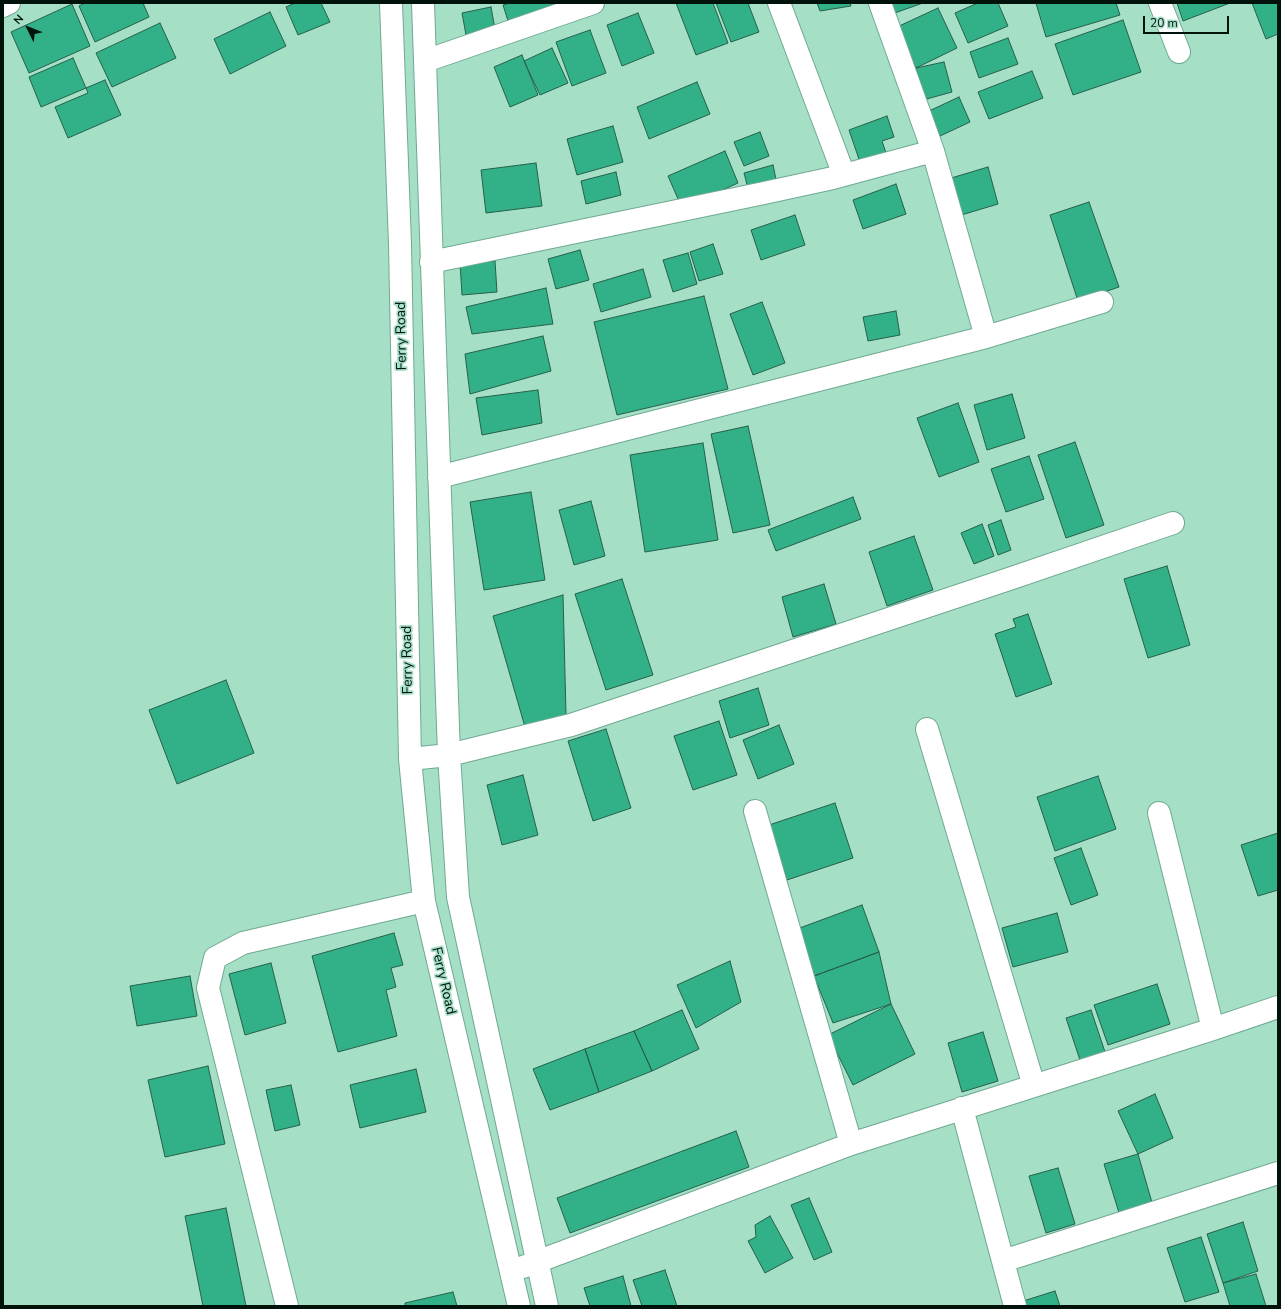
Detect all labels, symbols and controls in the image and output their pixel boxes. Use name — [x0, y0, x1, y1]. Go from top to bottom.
north arrow — [8, 8, 48, 48]
scale bar — [1145, 8, 1231, 34]
text: N — [10, 12, 27, 28]
text: 20 m — [1150, 15, 1178, 31]
street label: Ferry Road — [393, 302, 411, 370]
street label: Ferry Road — [399, 626, 417, 694]
street label: Ferry Road — [427, 946, 459, 1016]

